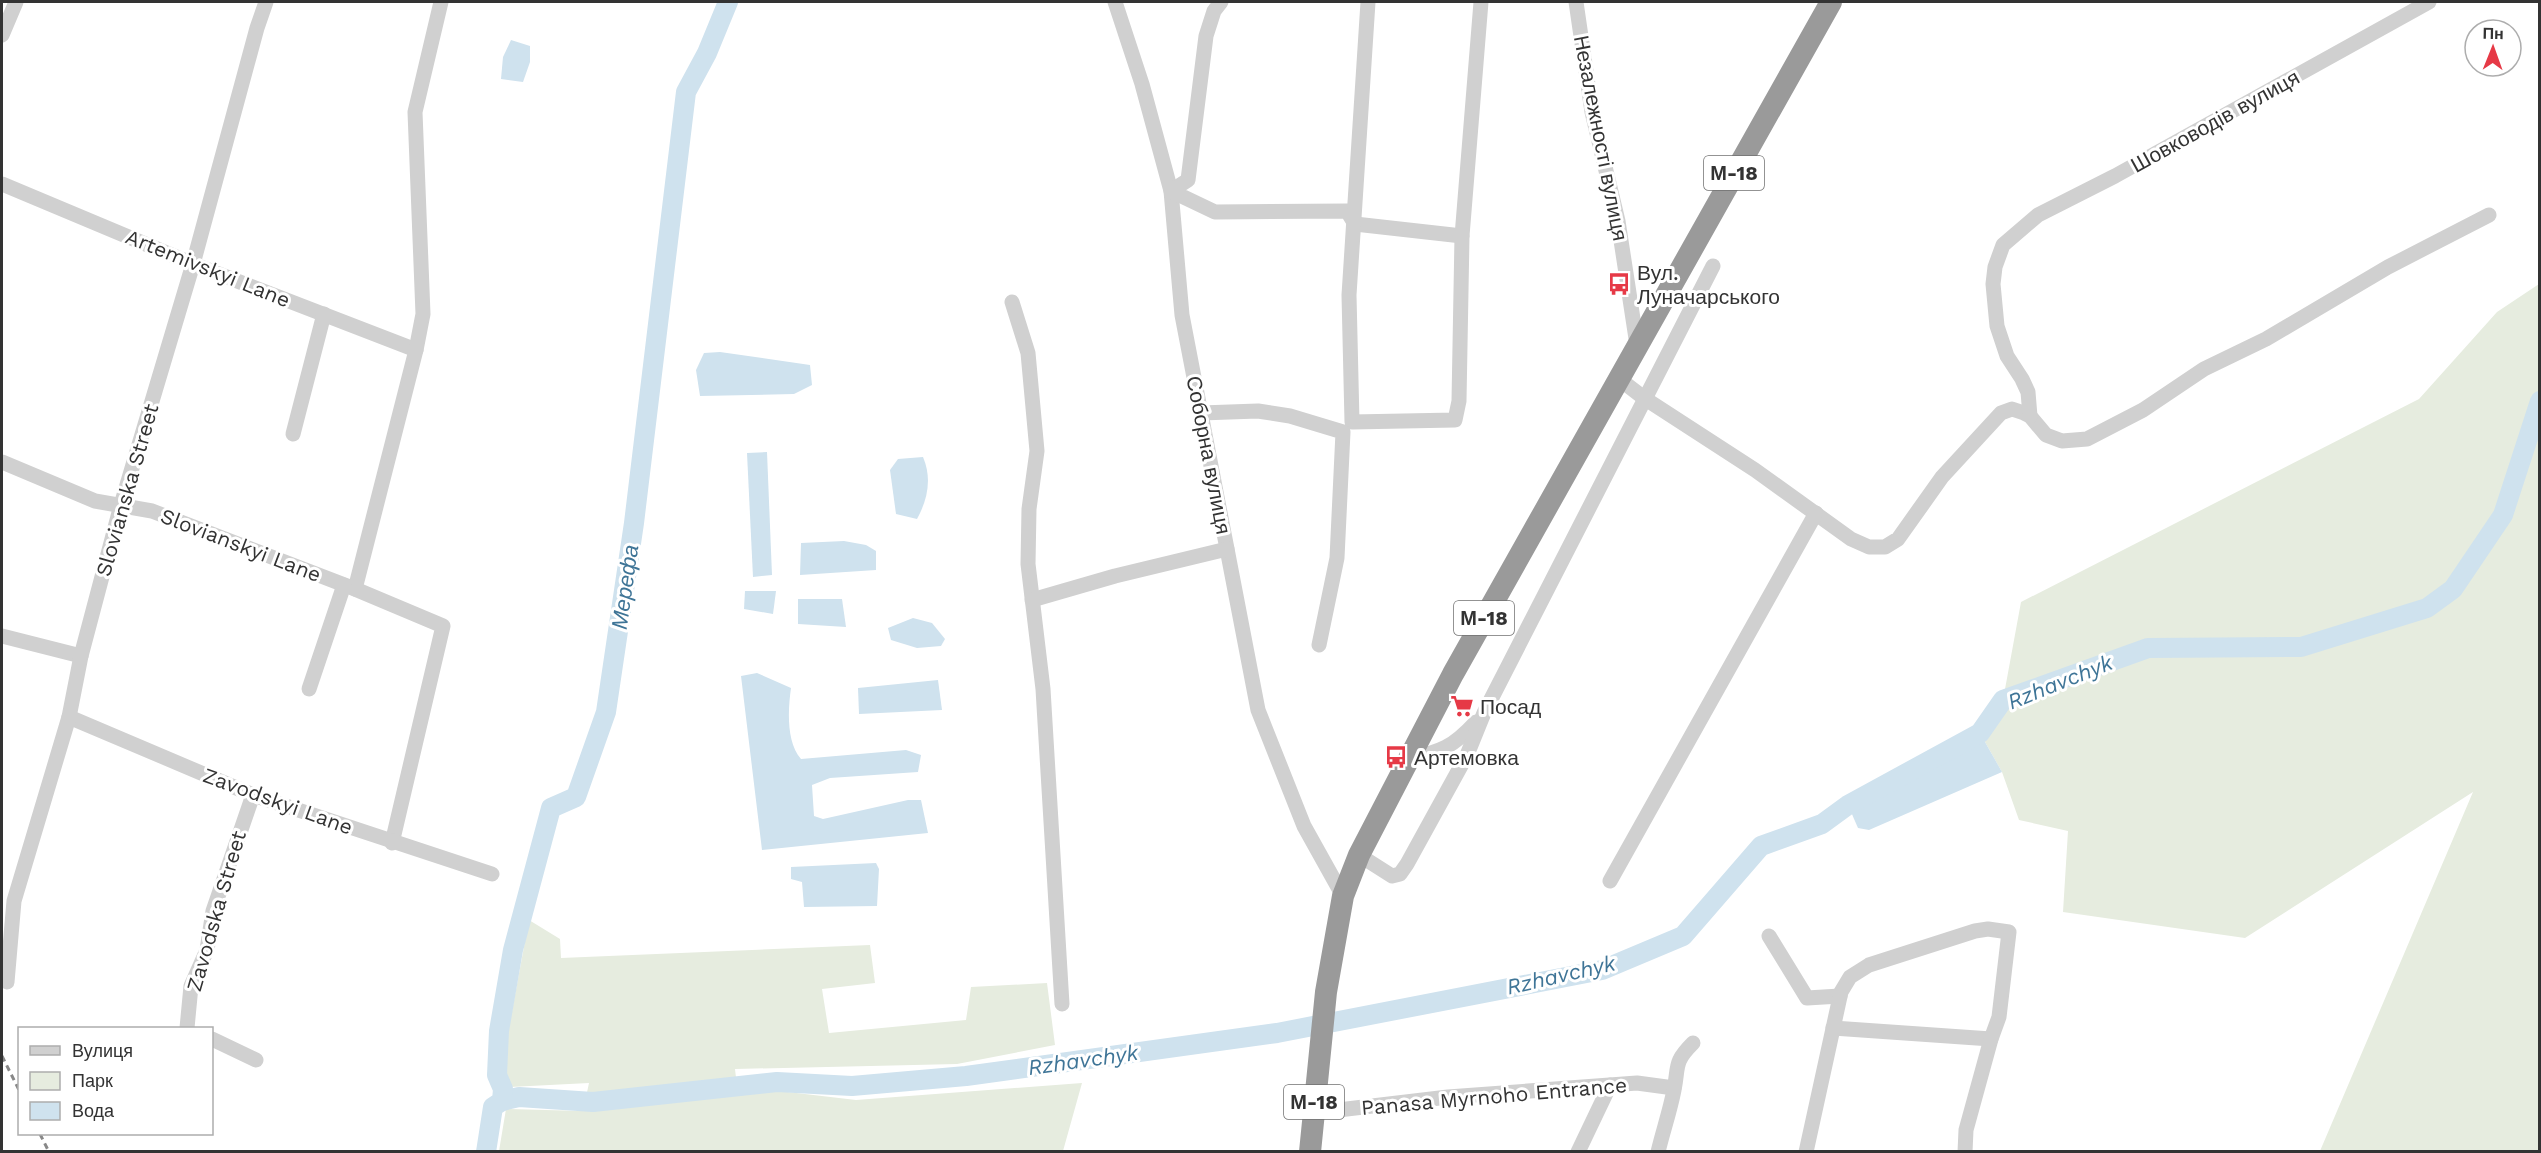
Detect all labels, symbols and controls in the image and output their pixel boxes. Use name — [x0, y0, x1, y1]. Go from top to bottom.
north arrow — [2463, 18, 2523, 78]
text: Пн — [2483, 24, 2504, 43]
street label: Незалежності вулиця — [1569, 33, 1633, 243]
street label: Шовководів вулиця — [2126, 64, 2304, 178]
road number: М-18 — [1704, 156, 1764, 190]
street label: Artemivskyi Lane — [122, 224, 294, 312]
place label: Вул. Луначарського — [1637, 260, 1780, 309]
bus stop icon: Вул. Луначарського — [1606, 271, 1632, 297]
street label: Соборна вулиця — [1181, 374, 1237, 536]
street label: Slovianska Street — [90, 401, 164, 579]
street label: Slovianskyi Lane — [157, 503, 325, 587]
water label: Мерефа — [607, 543, 643, 631]
road number: М-18 — [1454, 601, 1514, 635]
water label: Rzhavchyk — [2004, 649, 2117, 714]
supermarket icon: Посад — [1449, 693, 1475, 719]
place label: Посад — [1480, 694, 1541, 719]
bus stop icon: Артемовка — [1383, 744, 1409, 770]
place label: Артемовка — [1414, 745, 1519, 770]
street label: Zavodskyi Lane — [200, 762, 356, 840]
street label: Zavodska Street — [181, 828, 251, 994]
water label: Rzhavchyk — [1504, 950, 1619, 1000]
legend — [18, 1027, 213, 1135]
text: Вулиця — [72, 1040, 133, 1061]
water label: Rzhavchyk — [1026, 1040, 1141, 1080]
text: Парк — [72, 1070, 113, 1091]
street label: Panasa Myrnoho Entrance — [1360, 1072, 1628, 1120]
road number: М-18 — [1284, 1085, 1344, 1119]
text: Вода — [72, 1100, 115, 1121]

